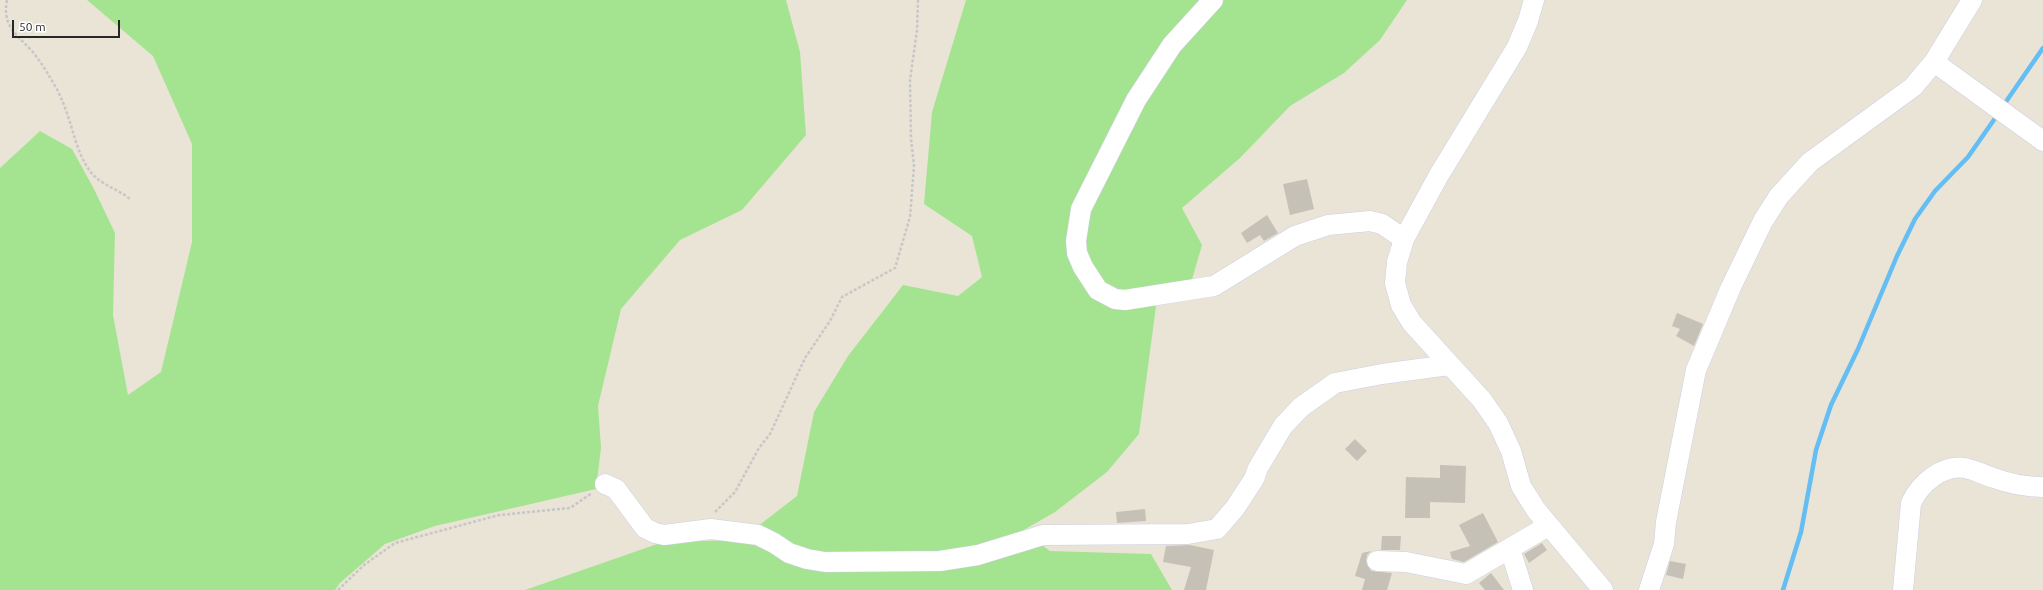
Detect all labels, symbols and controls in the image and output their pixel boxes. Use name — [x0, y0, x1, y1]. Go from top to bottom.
scale bar — [14, 12, 122, 38]
text: 50 m — [19, 20, 46, 33]

